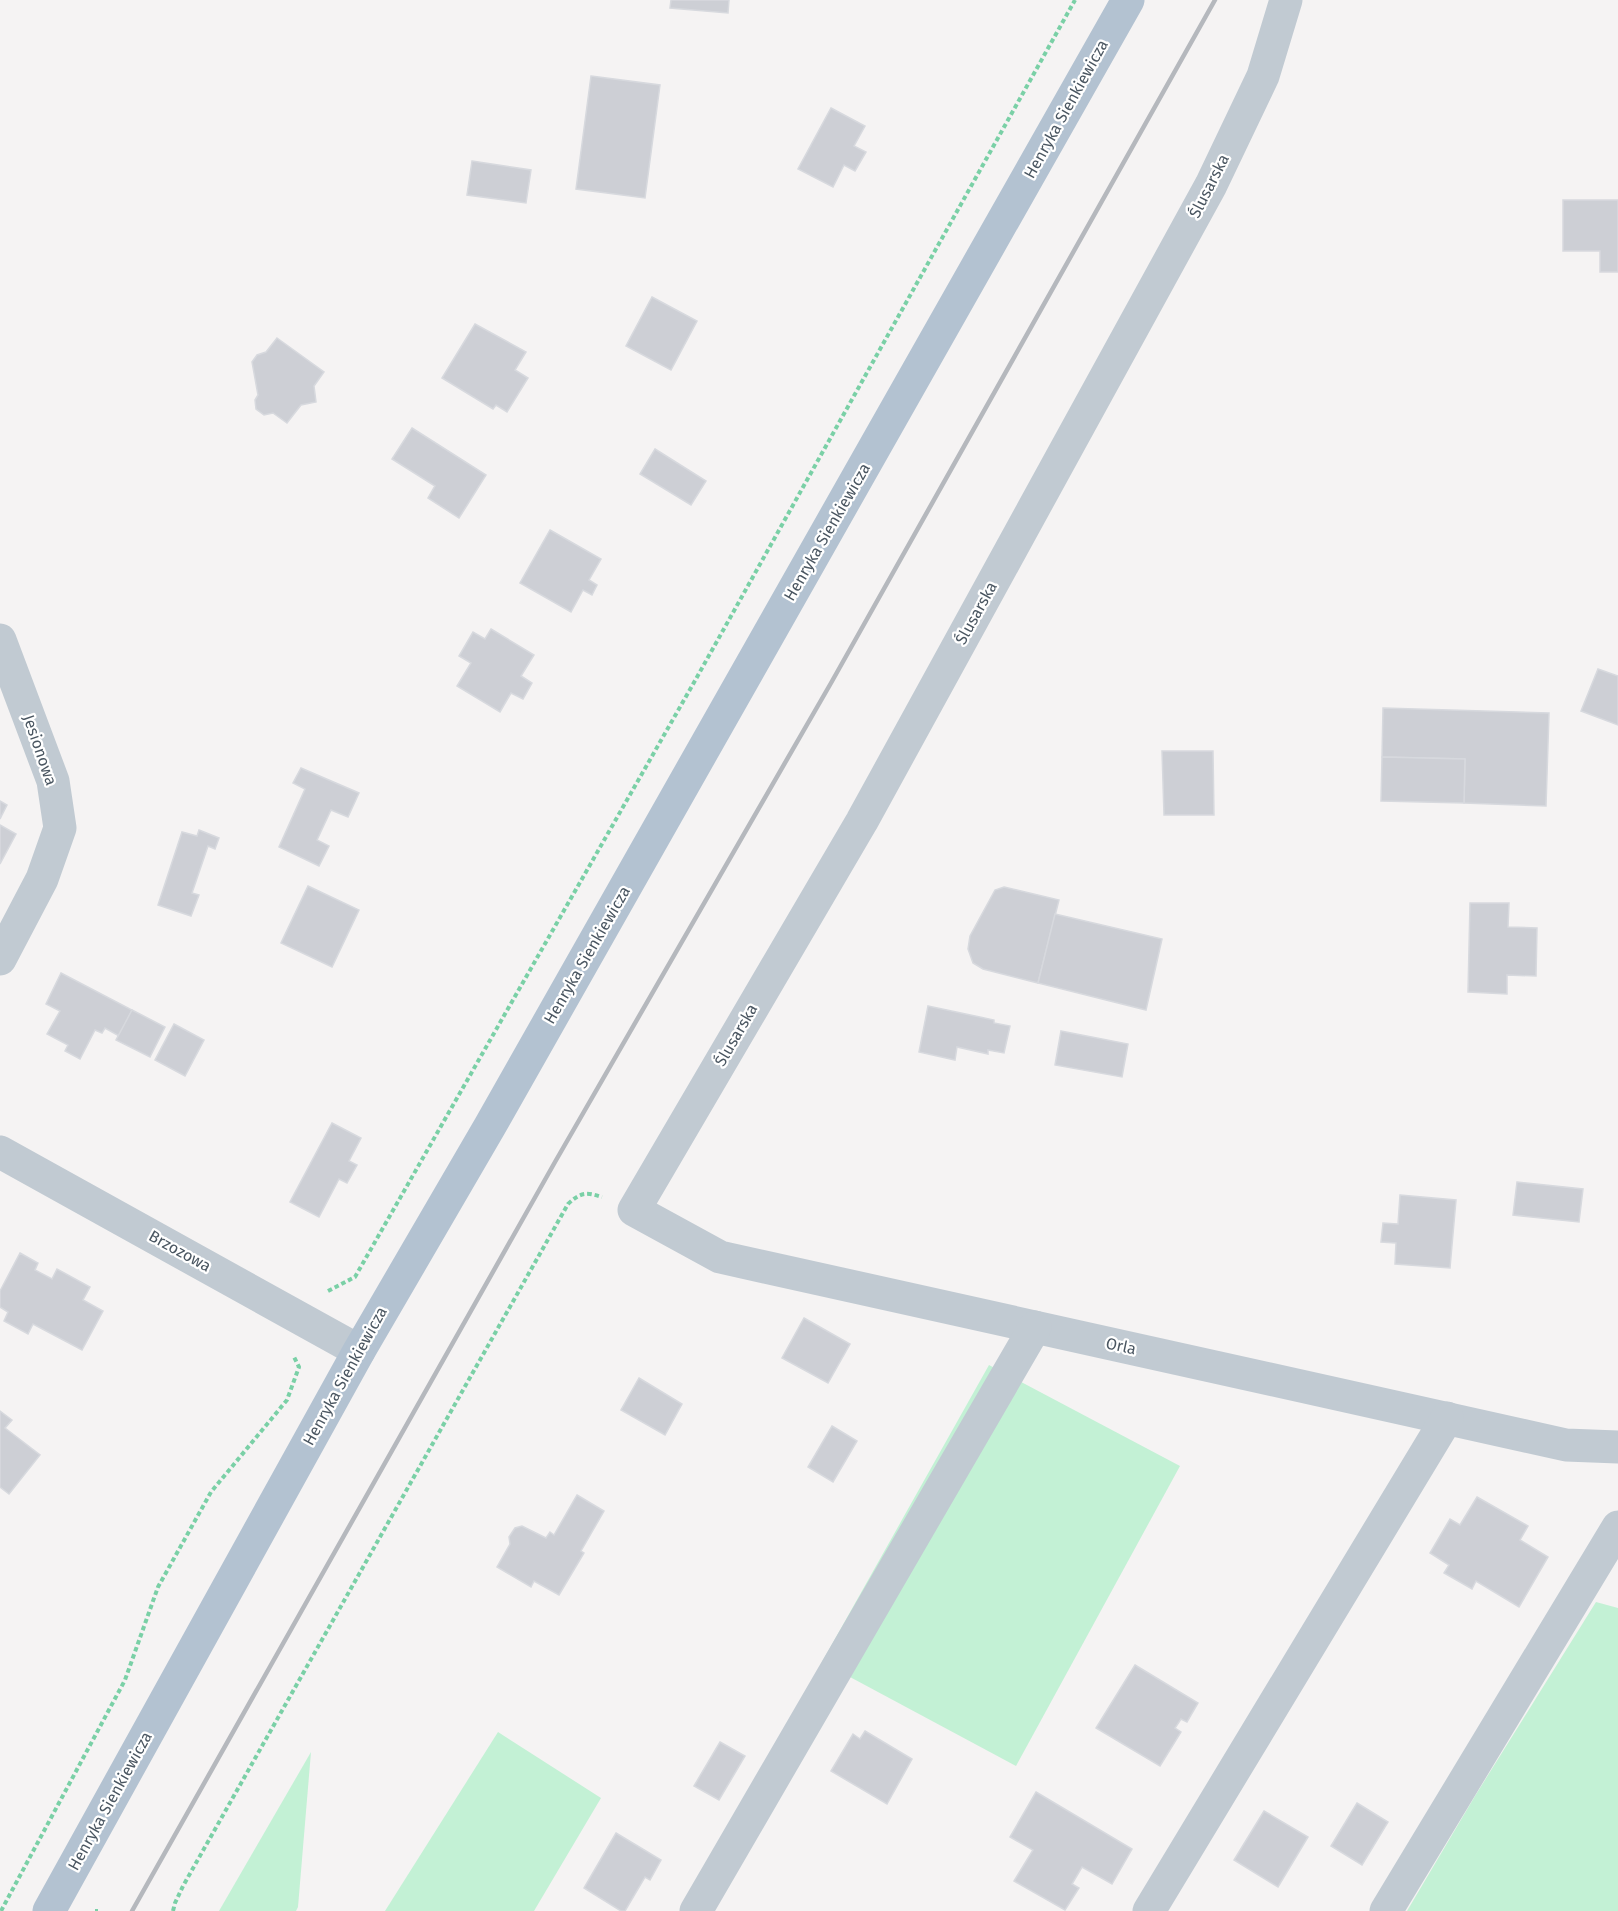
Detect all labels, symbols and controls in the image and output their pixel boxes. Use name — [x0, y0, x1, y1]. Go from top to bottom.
street label: Henryka Sienkiewicza — [1020, 36, 1112, 182]
street label: Ślusarska — [1184, 151, 1233, 221]
street label: Henryka Sienkiewicza — [780, 460, 874, 604]
street label: Ślusarska — [950, 578, 1001, 648]
street label: Jesionowa — [19, 712, 61, 788]
street label: Henryka Sienkiewicza — [540, 883, 634, 1027]
street label: Ślusarska — [710, 1000, 761, 1070]
street label: Brzozowa — [146, 1226, 214, 1276]
street label: Henryka Sienkiewicza — [299, 1303, 391, 1449]
street label: Orla — [1104, 1334, 1138, 1358]
street label: Henryka Sienkiewicza — [64, 1728, 156, 1874]

